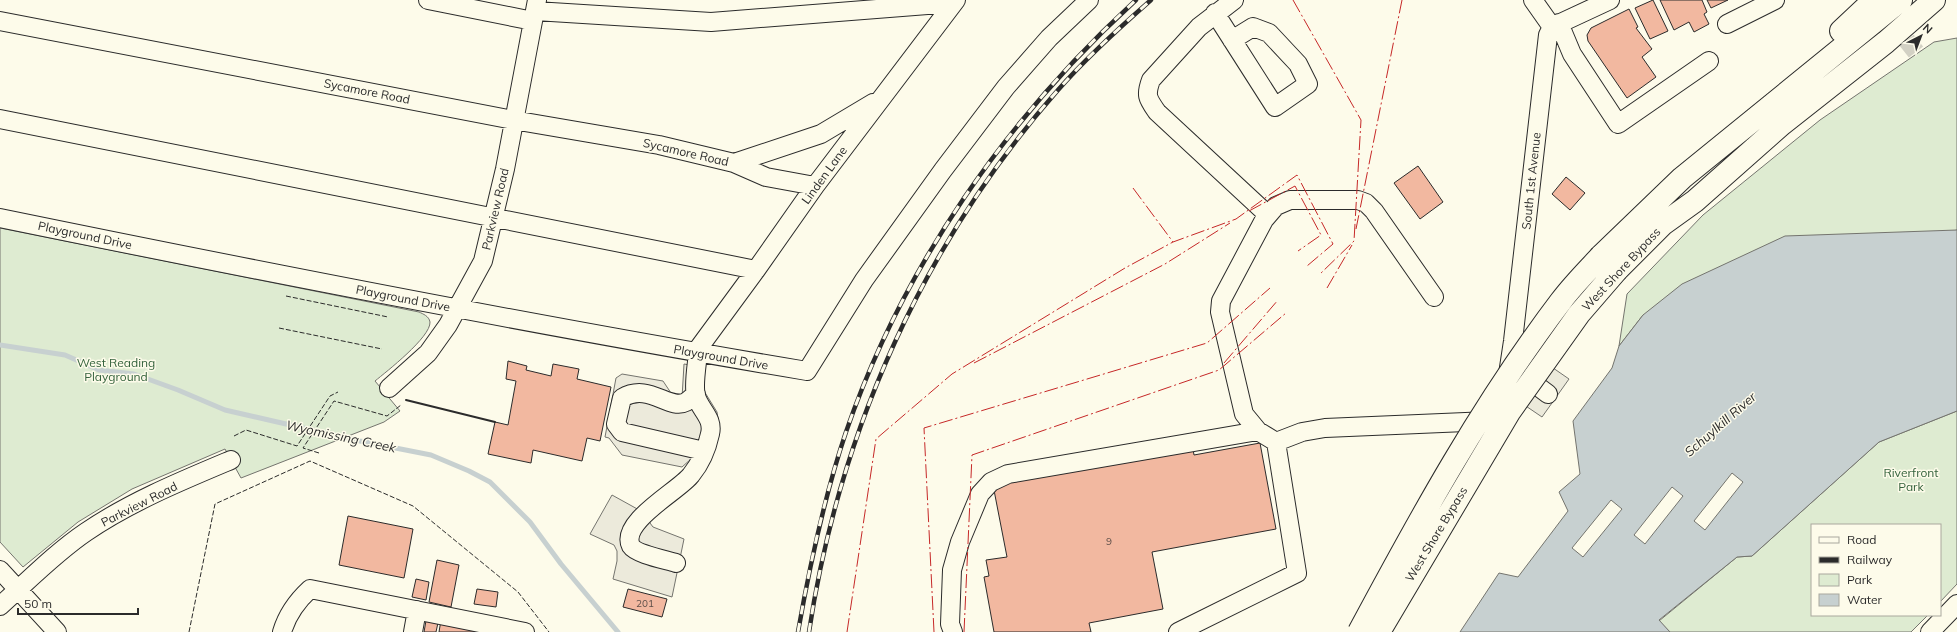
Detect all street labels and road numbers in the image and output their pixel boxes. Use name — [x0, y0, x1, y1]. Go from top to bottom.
street label: Sycamore Road — [323, 75, 411, 107]
street label: South 1st Avenue — [1518, 132, 1544, 230]
street label: Sycamore Road — [642, 135, 730, 169]
street label: Linden Lane — [798, 143, 850, 207]
street label: Parkview Road — [478, 167, 512, 251]
street label: Playground Drive — [37, 218, 133, 252]
street label: West Shore Bypass — [1579, 224, 1664, 314]
street label: Playground Drive — [355, 282, 451, 314]
street label: Playground Drive — [673, 341, 769, 373]
street label: Parkview Road — [98, 478, 180, 530]
street label: West Shore Bypass — [1402, 484, 1470, 584]

